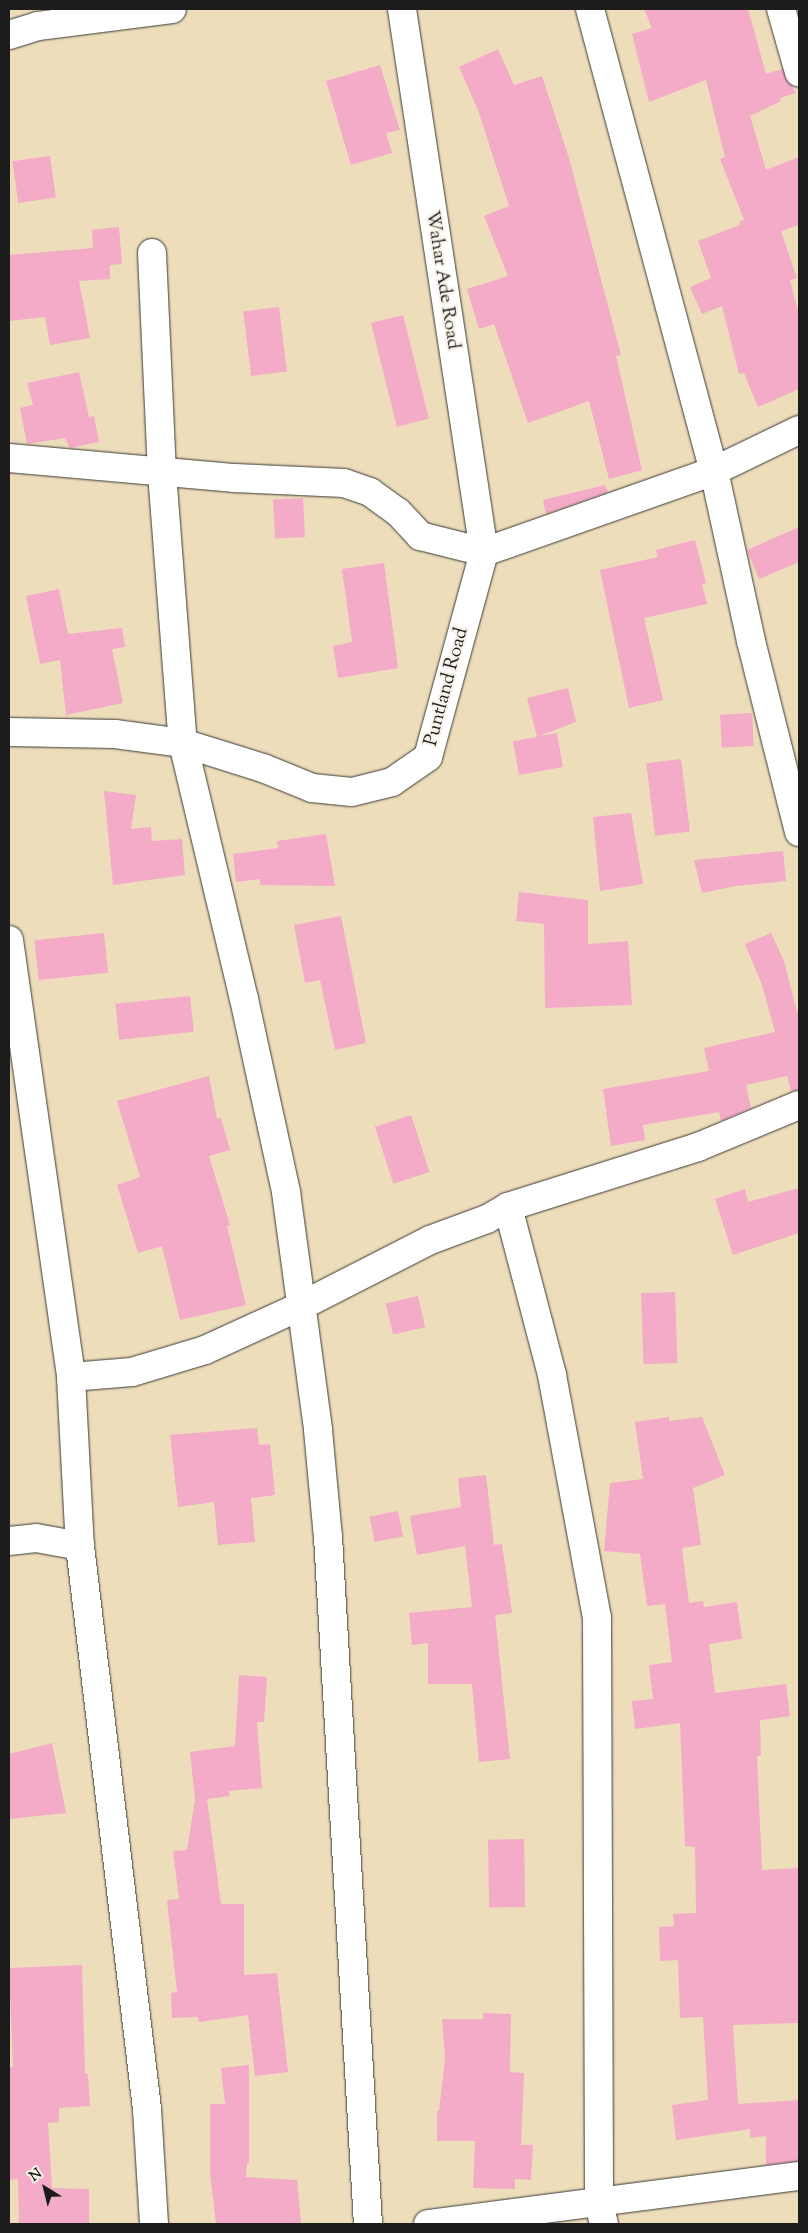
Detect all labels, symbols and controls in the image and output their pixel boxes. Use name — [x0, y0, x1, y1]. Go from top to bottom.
street label: Wahar Ade Road — [420, 209, 464, 351]
street label: Puntland Road — [420, 625, 474, 749]
north arrow — [20, 2163, 70, 2213]
text: N — [26, 2164, 47, 2187]

